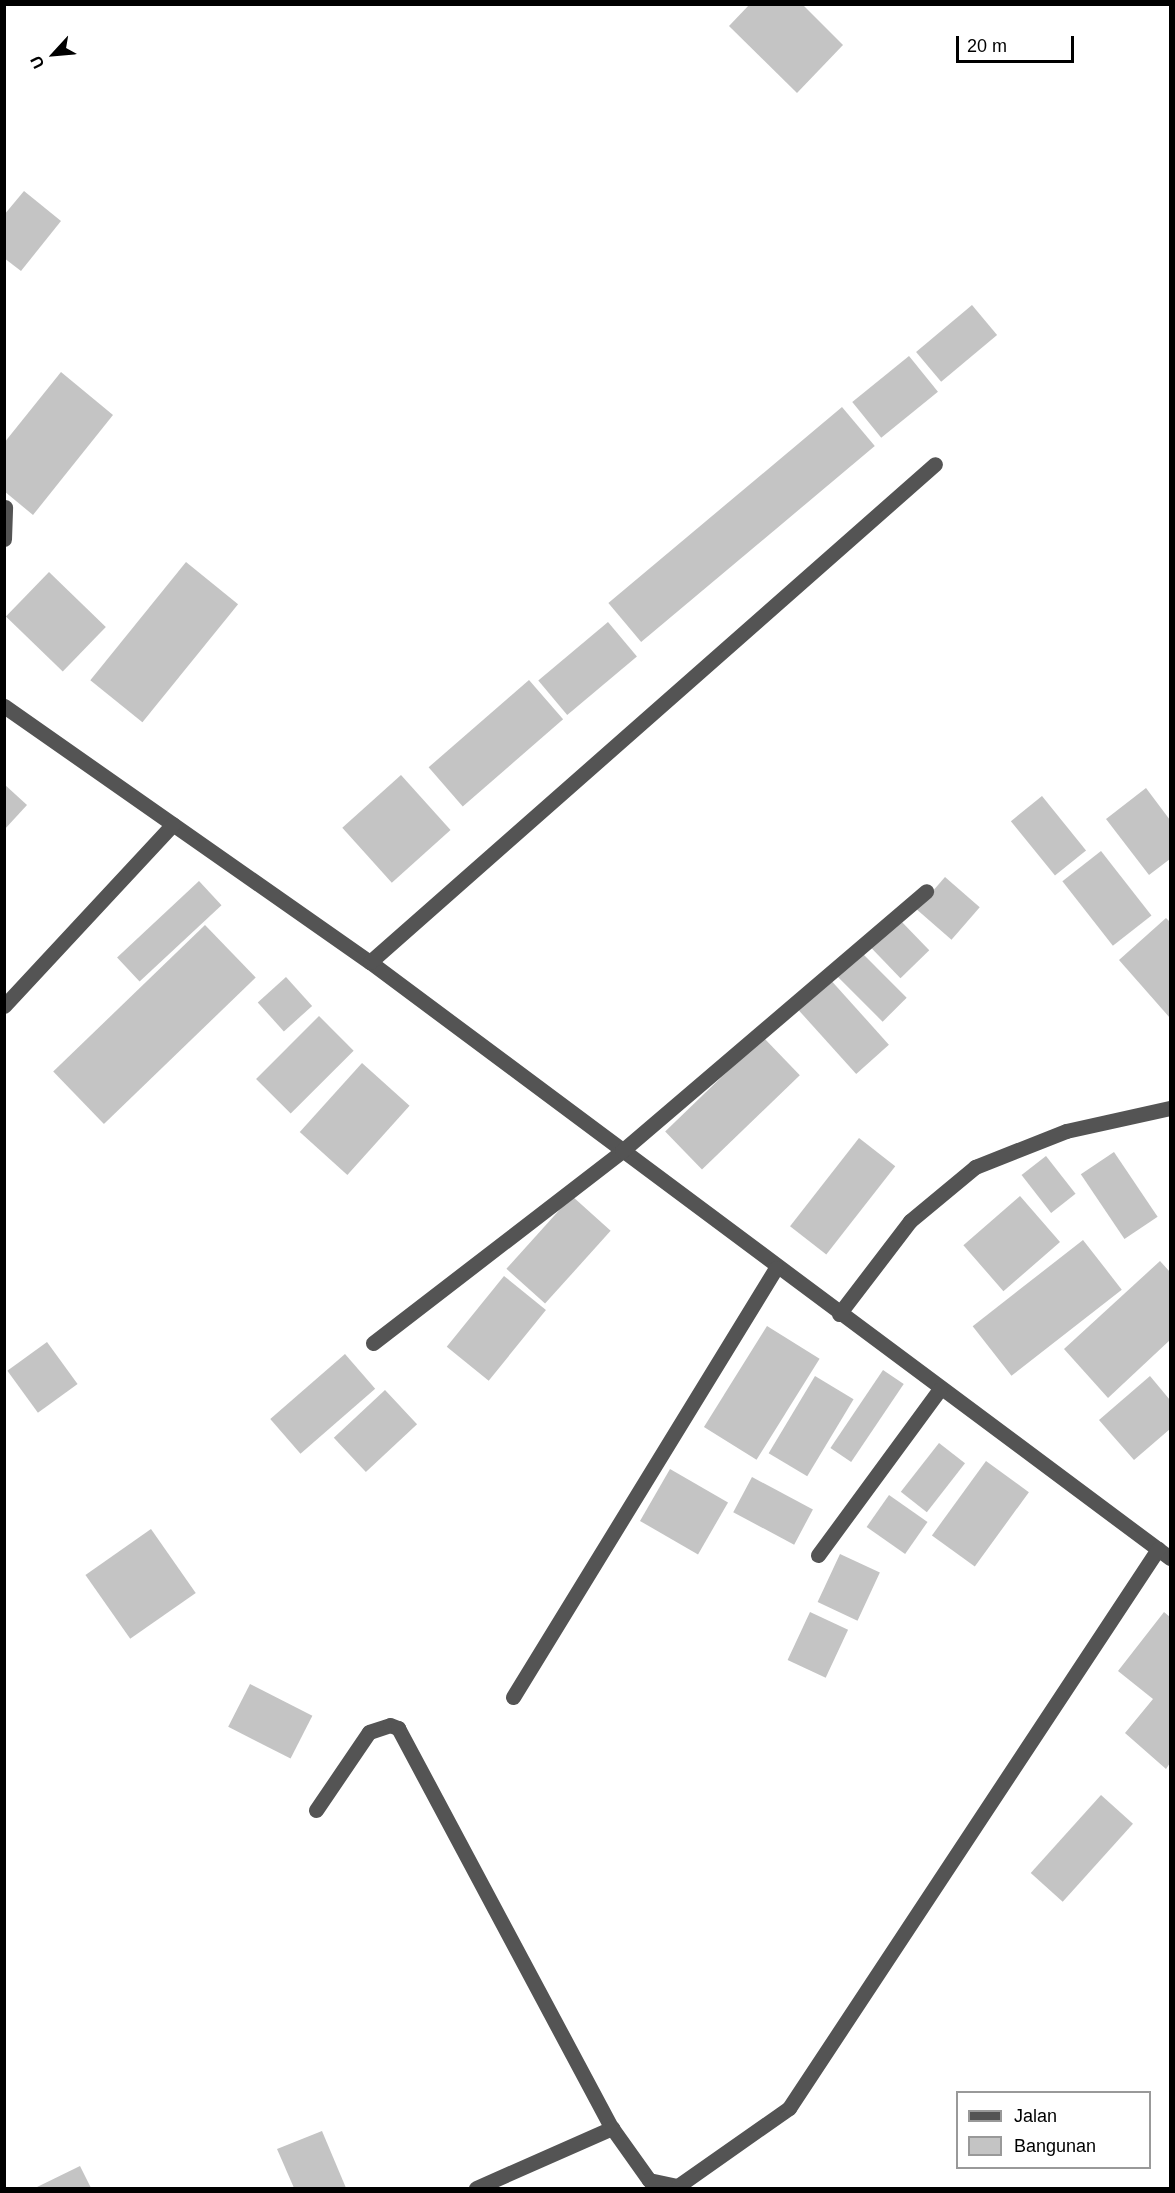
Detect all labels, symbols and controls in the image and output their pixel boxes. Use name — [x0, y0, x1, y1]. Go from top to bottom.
north arrow — [24, 24, 84, 84]
scale bar — [959, 24, 1078, 62]
text: 20 m — [967, 36, 1007, 56]
text: U — [27, 53, 48, 71]
legend — [956, 2091, 1151, 2169]
text: Jalan — [1014, 2106, 1057, 2126]
text: Bangunan — [1014, 2136, 1096, 2156]

